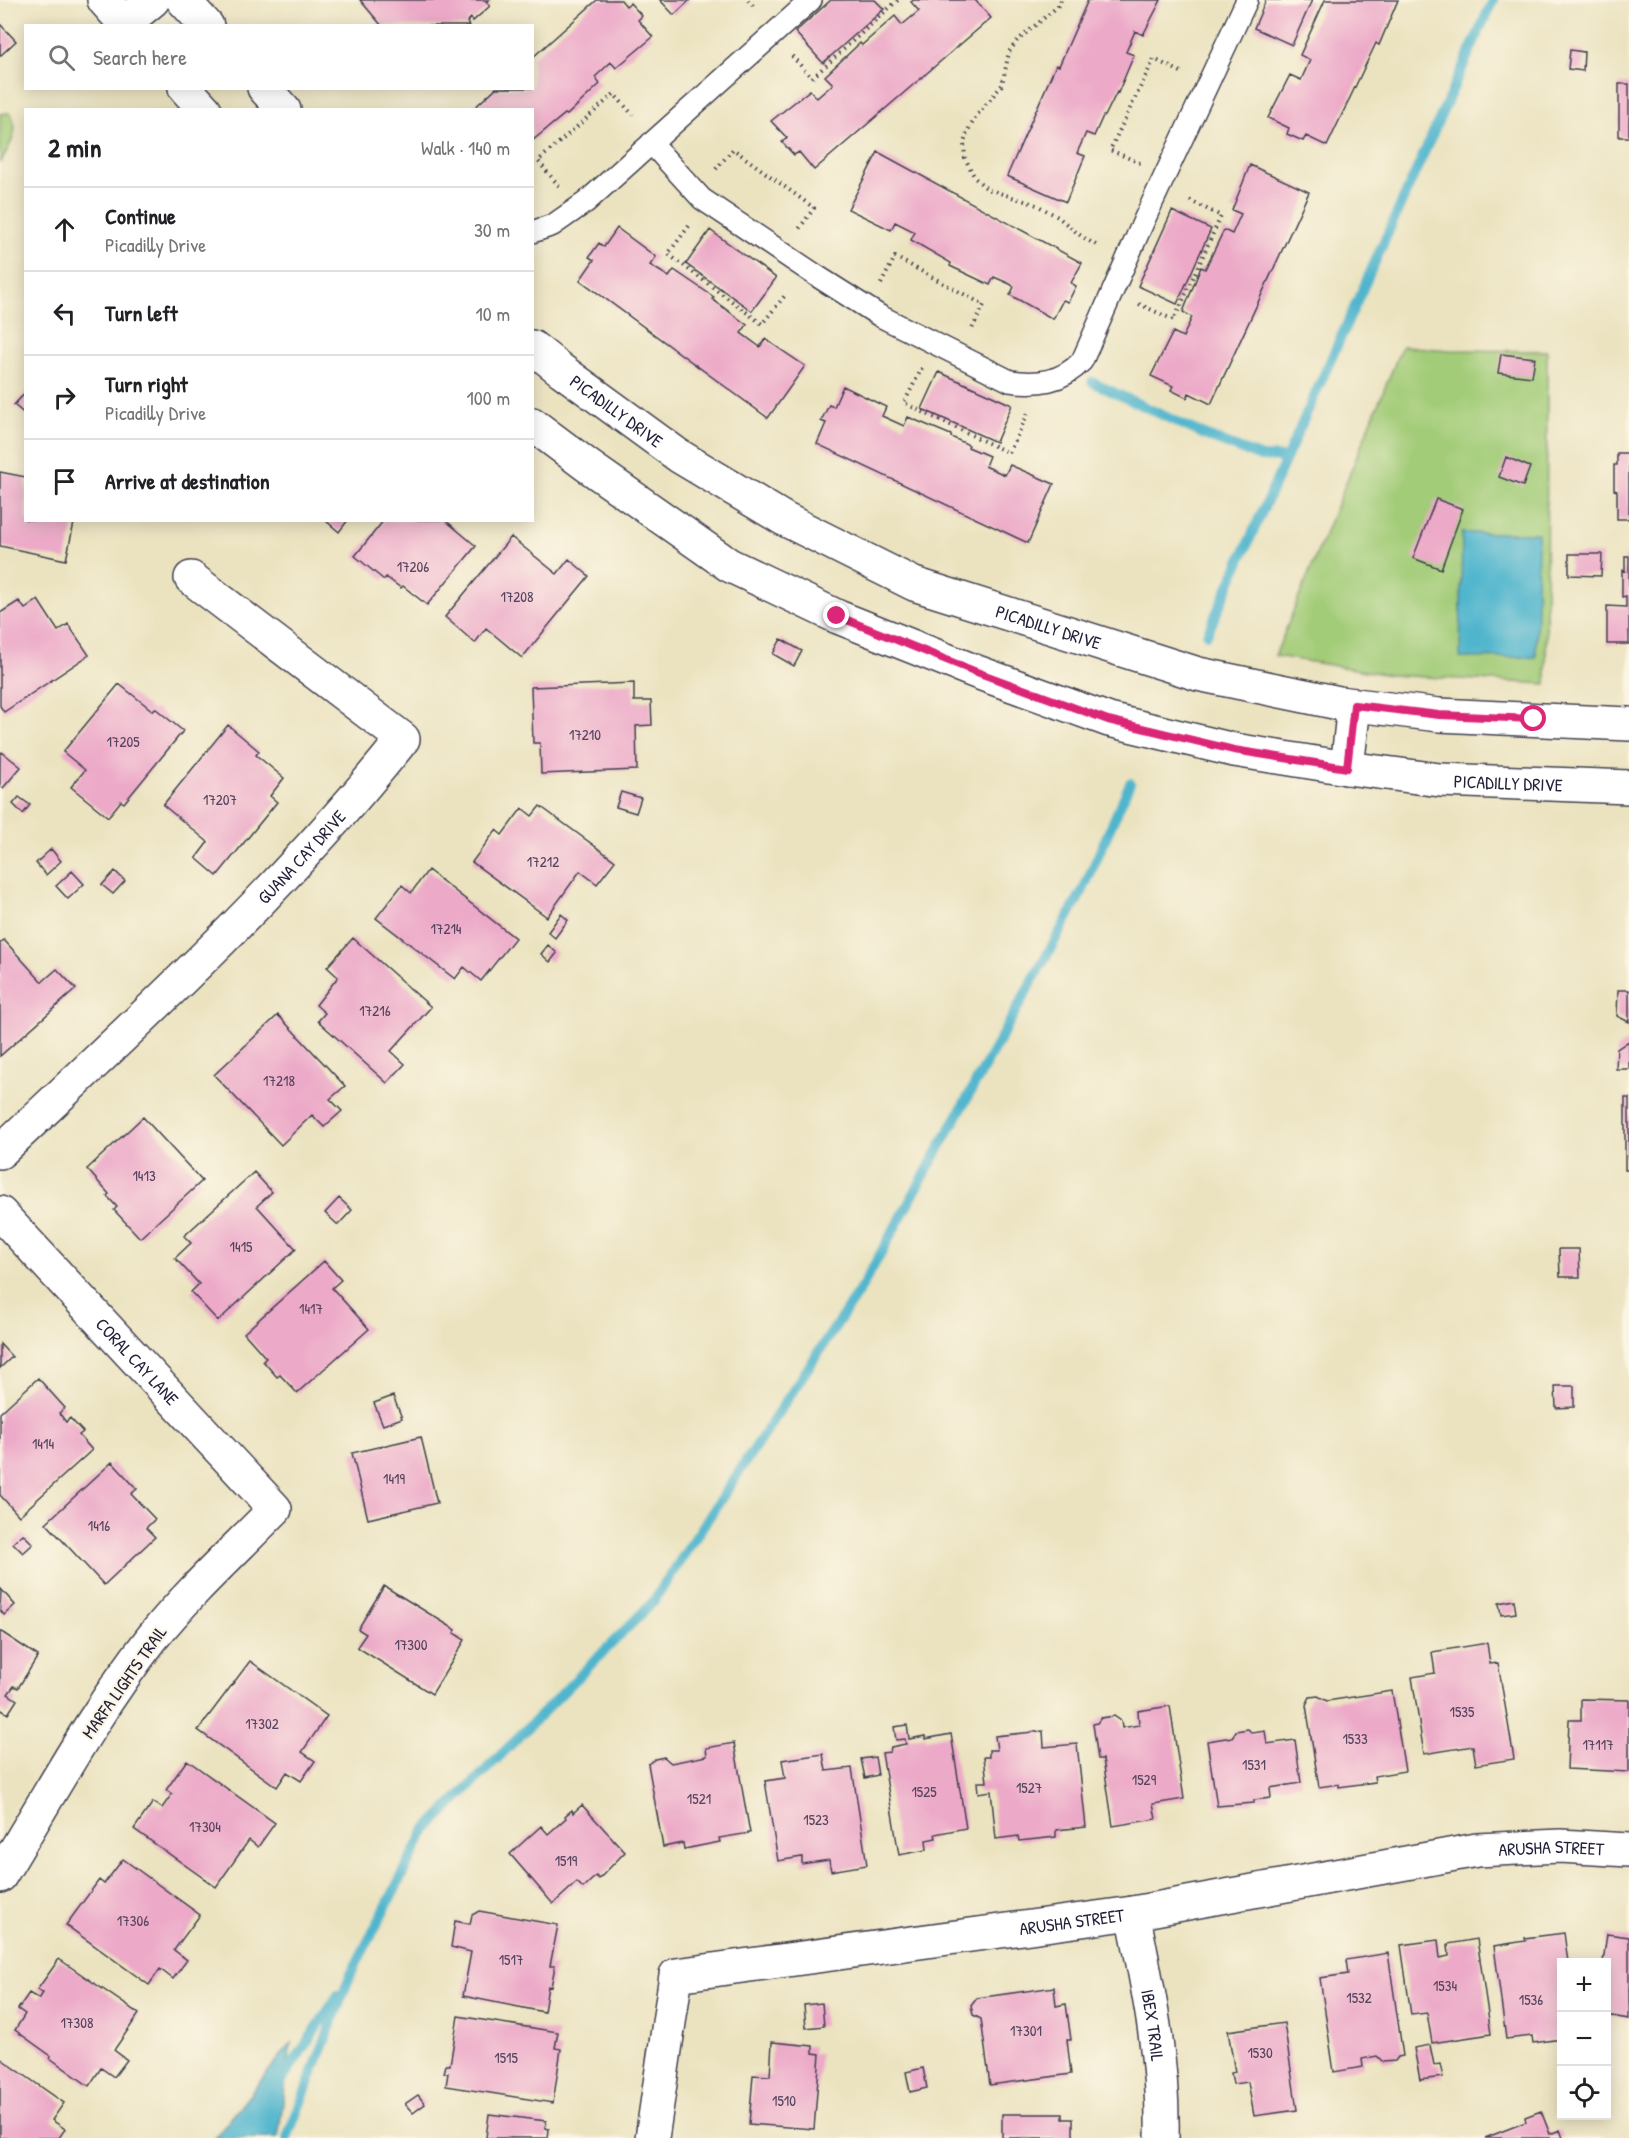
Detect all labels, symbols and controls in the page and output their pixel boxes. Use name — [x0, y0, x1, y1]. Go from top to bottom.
search box — [24, 24, 534, 90]
icon: search — [45, 41, 78, 74]
text: Search here — [93, 42, 187, 72]
text: 2 min — [48, 130, 101, 165]
text: Walk · 140 m — [421, 134, 510, 161]
text: Continue — [105, 201, 176, 231]
icon: ahead — [48, 213, 81, 246]
text: 30 m — [474, 216, 510, 243]
text: Picadilly Drive — [105, 231, 206, 258]
icon: left — [48, 297, 81, 330]
text: Turn left — [105, 298, 178, 328]
text: 10 m — [476, 300, 510, 327]
street label: PICADILLY DRIVE — [565, 368, 668, 453]
text: Turn right — [105, 369, 188, 399]
icon: right — [48, 381, 81, 414]
text: 100 m — [467, 384, 510, 411]
text: Picadilly Drive — [105, 399, 206, 426]
icon: arrive — [48, 465, 81, 498]
text: Arrive at destination — [105, 466, 270, 496]
house number: 17206 — [397, 556, 429, 577]
house number: 17208 — [500, 586, 534, 607]
street label: PICADILLY DRIVE — [993, 598, 1104, 655]
route end — [823, 602, 849, 628]
route start — [1520, 705, 1546, 731]
house number: 17210 — [569, 724, 601, 745]
house number: 17205 — [107, 731, 140, 752]
street label: PICADILLY DRIVE — [1453, 768, 1563, 797]
house number: 17207 — [203, 789, 237, 810]
street label: GUANA CAY DRIVE — [251, 804, 351, 909]
house number: 17212 — [527, 851, 559, 872]
house number: 17214 — [431, 918, 462, 939]
house number: 17216 — [359, 1000, 391, 1021]
house number: 17218 — [263, 1070, 295, 1091]
house number: 1413 — [132, 1165, 156, 1186]
house number: 1415 — [230, 1236, 253, 1257]
house number: 1417 — [299, 1298, 323, 1319]
street label: CORAL CAY LANE — [90, 1312, 185, 1410]
house number: 1414 — [32, 1433, 54, 1454]
house number: 1419 — [383, 1468, 405, 1489]
house number: 1416 — [88, 1515, 110, 1536]
street label: MARFA LIGHTS TRAIL — [76, 1620, 172, 1743]
house number: 17300 — [394, 1634, 428, 1655]
house number: 1535 — [1450, 1701, 1475, 1722]
house number: 17302 — [245, 1713, 279, 1734]
house number: 1533 — [1342, 1728, 1368, 1749]
house number: 17117 — [1582, 1734, 1614, 1755]
house number: 1531 — [1242, 1754, 1266, 1775]
house number: 1529 — [1132, 1769, 1157, 1790]
house number: 1527 — [1016, 1777, 1042, 1798]
house number: 1525 — [911, 1781, 937, 1802]
house number: 1521 — [687, 1788, 711, 1809]
house number: 1523 — [803, 1809, 829, 1830]
house number: 17304 — [189, 1816, 221, 1837]
street label: ARUSHA STREET — [1498, 1833, 1605, 1861]
house number: 1519 — [555, 1850, 578, 1871]
street label: ARUSHA STREET — [1018, 1902, 1126, 1941]
house number: 17306 — [117, 1910, 149, 1931]
house number: 1517 — [499, 1949, 523, 1970]
map controls — [1557, 1958, 1611, 2120]
button: + — [1557, 1958, 1611, 2012]
house number: 1534 — [1433, 1975, 1457, 1996]
street label: IBEX TRAIL — [1136, 1987, 1171, 2063]
house number: 1532 — [1346, 1987, 1372, 2008]
house number: 1536 — [1519, 1989, 1543, 2010]
house number: 17308 — [61, 2012, 93, 2033]
button: − — [1557, 2012, 1611, 2066]
house number: 17301 — [1010, 2020, 1042, 2041]
house number: 1530 — [1247, 2042, 1273, 2063]
house number: 1515 — [494, 2047, 518, 2068]
button: locate — [1557, 2066, 1611, 2120]
house number: 1510 — [772, 2090, 796, 2111]

